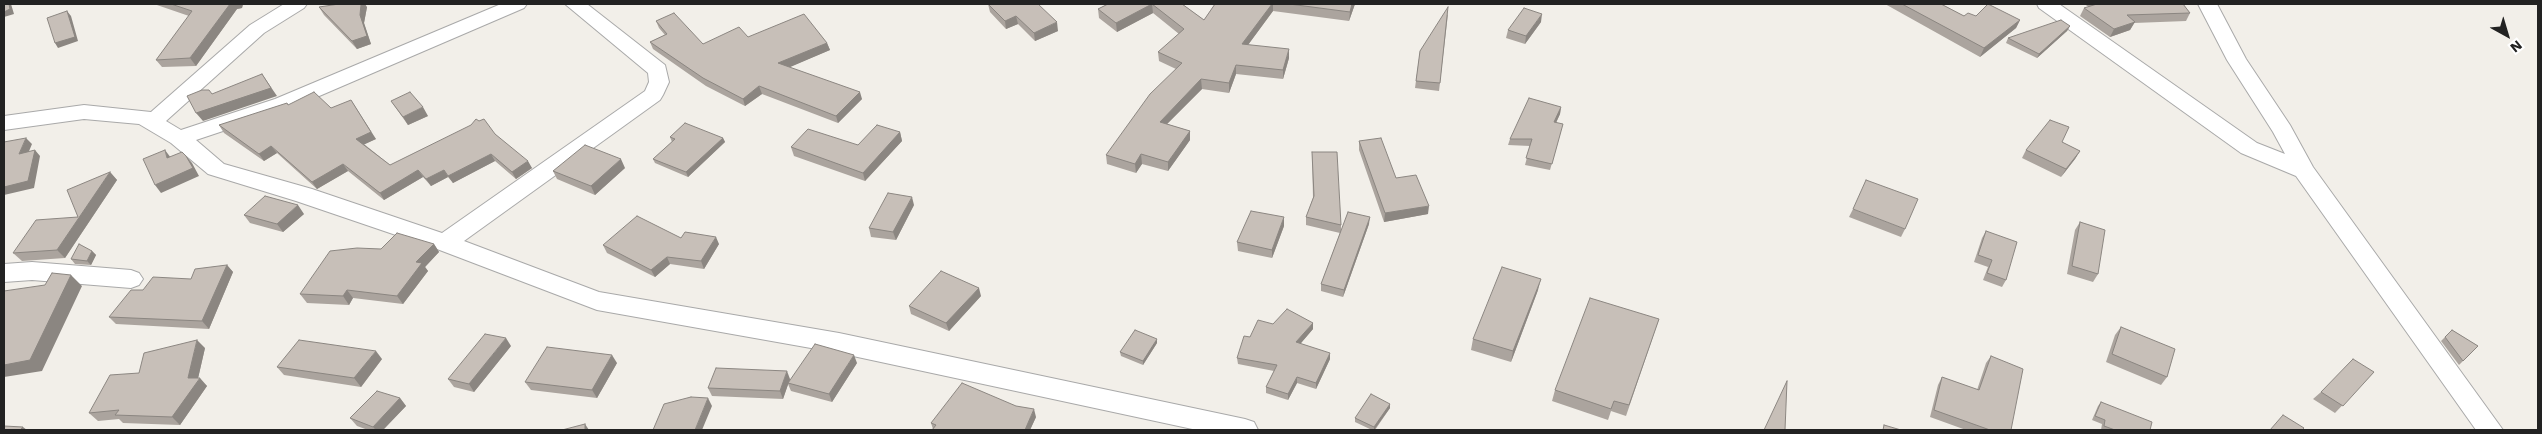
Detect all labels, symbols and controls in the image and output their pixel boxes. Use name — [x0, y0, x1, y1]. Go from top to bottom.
north arrow — [2482, 10, 2532, 60]
text: N — [2507, 37, 2526, 56]

